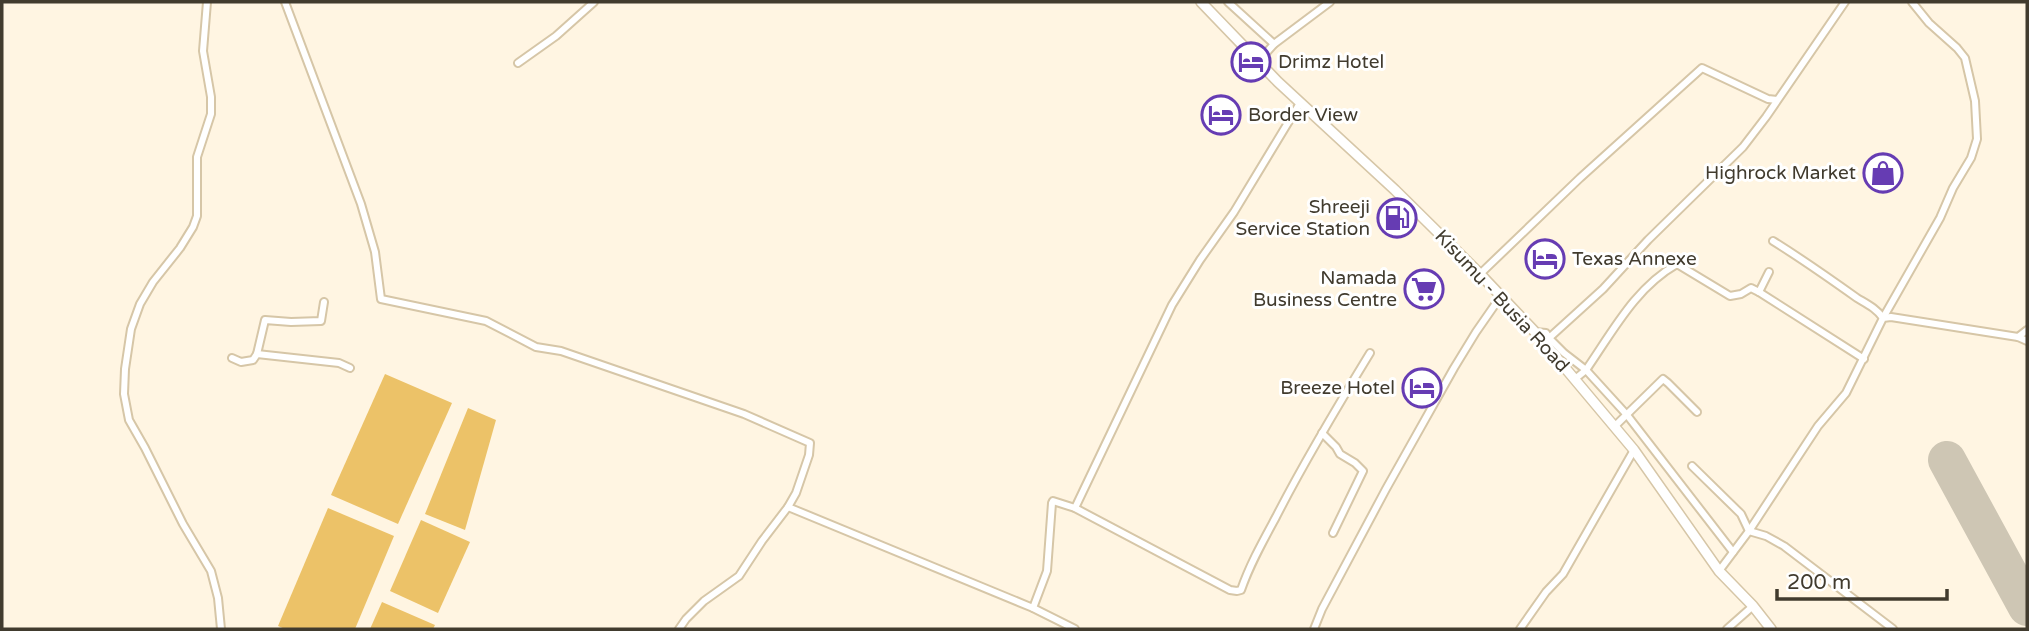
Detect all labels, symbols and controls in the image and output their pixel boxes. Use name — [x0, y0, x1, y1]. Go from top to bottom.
hotel icon: Drimz Hotel — [1230, 41, 1272, 83]
place label: Drimz Hotel — [1278, 51, 1384, 73]
hotel icon: Border View — [1200, 94, 1242, 136]
place label: Border View — [1248, 104, 1358, 126]
shop icon: Highrock Market — [1862, 152, 1904, 194]
place label: Highrock Market — [1705, 162, 1856, 184]
place label: Shreeji Service Station — [1236, 196, 1370, 240]
fuel station icon: Shreeji Service Station — [1376, 197, 1418, 239]
street label: Kisumu - Busia Road — [1430, 225, 1574, 377]
hotel icon: Texas Annexe — [1524, 238, 1566, 280]
place label: Texas Annexe — [1572, 248, 1697, 270]
place label: Namada Business Centre — [1253, 267, 1397, 311]
supermarket icon: Namada Business Centre — [1403, 268, 1445, 310]
hotel icon: Breeze Hotel — [1401, 367, 1443, 409]
place label: Breeze Hotel — [1280, 377, 1395, 399]
scale bar — [1777, 558, 1947, 602]
text: 200 m — [1787, 570, 1851, 595]

